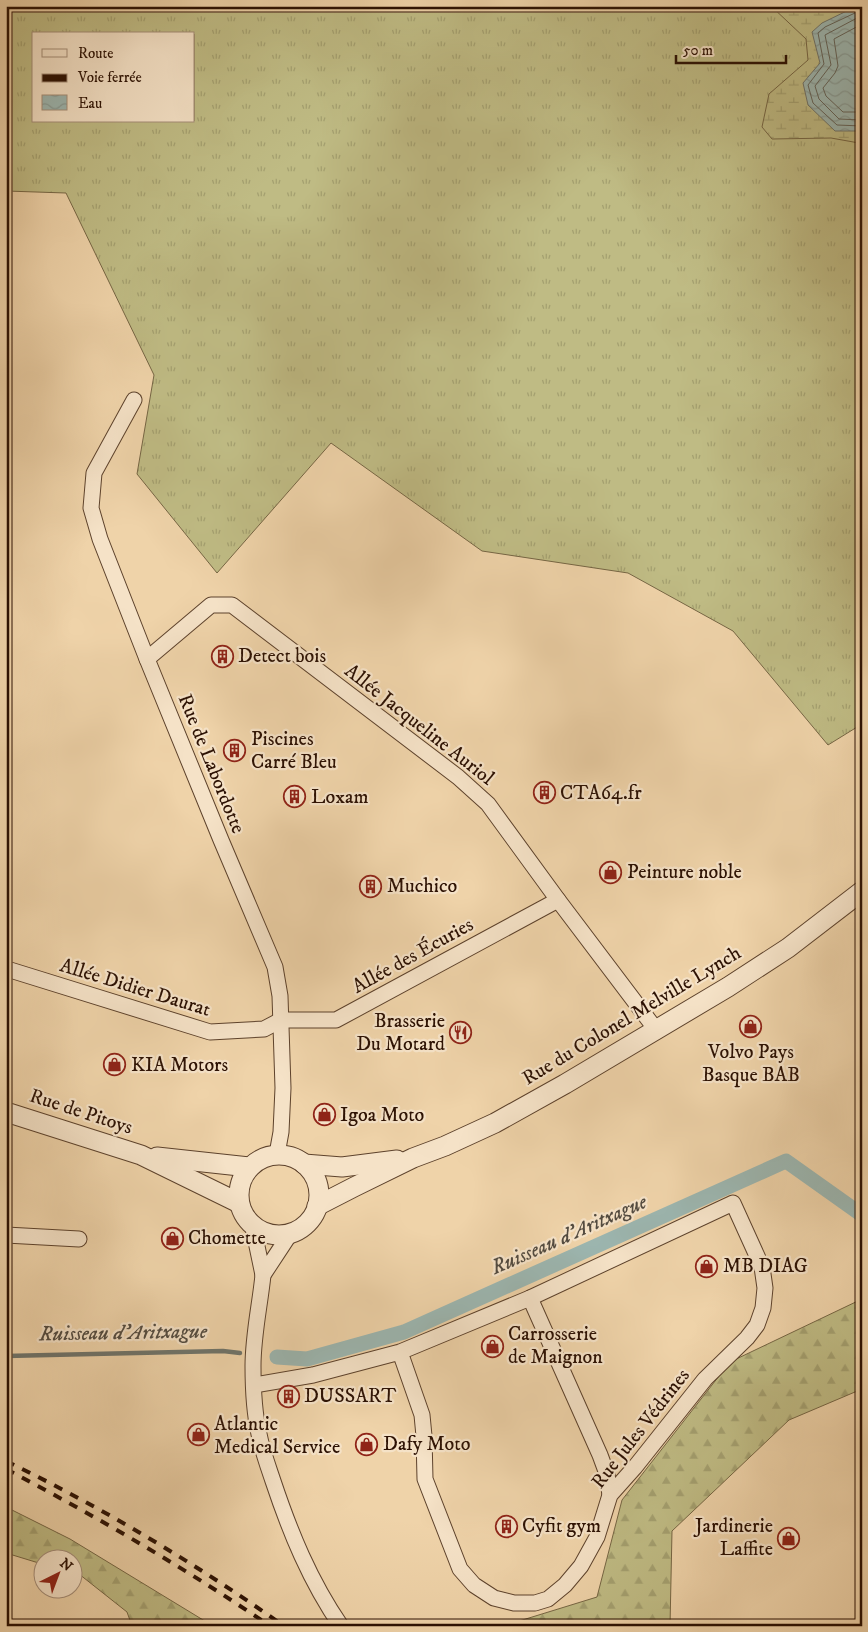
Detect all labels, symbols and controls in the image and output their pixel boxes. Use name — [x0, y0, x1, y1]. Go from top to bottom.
legend — [32, 32, 195, 122]
scale bar — [676, 32, 786, 64]
text: 50 m — [683, 41, 713, 60]
text: Route — [78, 44, 113, 63]
text: Voie ferrée — [77, 68, 142, 87]
text: Eau — [78, 94, 102, 113]
building icon: Detect bois — [210, 644, 234, 668]
place label: Detect bois — [238, 644, 326, 669]
street label: Allée Jacqueline Auriol — [339, 659, 499, 791]
street label: Rue de Labordotte — [172, 691, 250, 837]
place label: Piscines Carré Bleu — [251, 727, 337, 775]
building icon: Piscines Carré Bleu — [223, 739, 247, 763]
building icon: CTA64.fr — [532, 781, 556, 805]
place label: CTA64.fr — [560, 781, 642, 806]
building icon: Loxam — [283, 785, 307, 809]
place label: Loxam — [311, 785, 369, 810]
shop icon: Peinture noble — [599, 860, 623, 884]
place label: Peinture noble — [627, 860, 742, 885]
building icon: Muchico — [359, 874, 383, 898]
place label: Muchico — [387, 874, 457, 899]
street label: Allée des Écuries — [348, 912, 478, 1000]
street label: Rue du Colonel Melville Lynch — [518, 940, 746, 1091]
street label: Allée Didier Daurat — [57, 953, 213, 1023]
place label: Brasserie Du Motard — [356, 1009, 445, 1057]
shop icon: Volvo Pays Basque BAB — [739, 1014, 763, 1038]
restaurant icon: Brasserie Du Motard — [449, 1021, 473, 1045]
place label: Volvo Pays Basque BAB — [702, 1040, 800, 1088]
shop icon: KIA Motors — [103, 1053, 127, 1077]
place label: KIA Motors — [131, 1053, 229, 1078]
street label: Rue de Pitoys — [26, 1084, 136, 1141]
shop icon: Igoa Moto — [312, 1103, 336, 1127]
place label: Igoa Moto — [340, 1103, 424, 1128]
water label: Ruisseau d'Aritxague — [486, 1189, 652, 1281]
shop icon: Chomette — [160, 1226, 184, 1250]
place label: Chomette — [188, 1226, 266, 1251]
shop icon: MB DIAG — [695, 1254, 719, 1278]
place label: MB DIAG — [723, 1254, 808, 1279]
water label: Ruisseau d'Aritxague — [38, 1319, 208, 1347]
place label: Carrosserie de Maignon — [508, 1322, 603, 1370]
shop icon: Carrosserie de Maignon — [480, 1334, 504, 1358]
street label: Rue Jules Védrines — [586, 1364, 696, 1494]
building icon: DUSSART — [276, 1384, 300, 1408]
place label: DUSSART — [304, 1384, 396, 1409]
place label: Atlantic Medical Service — [214, 1412, 340, 1460]
shop icon: Atlantic Medical Service — [186, 1423, 210, 1447]
shop icon: Dafy Moto — [355, 1432, 379, 1456]
place label: Dafy Moto — [383, 1432, 470, 1457]
building icon: Cyfit gym — [494, 1514, 518, 1538]
place label: Cyfit gym — [522, 1514, 601, 1539]
place label: Jardinerie Laffite — [693, 1514, 773, 1562]
shop icon: Jardinerie Laffite — [777, 1526, 801, 1550]
north arrow — [32, 1550, 82, 1600]
text: N — [56, 1555, 77, 1576]

